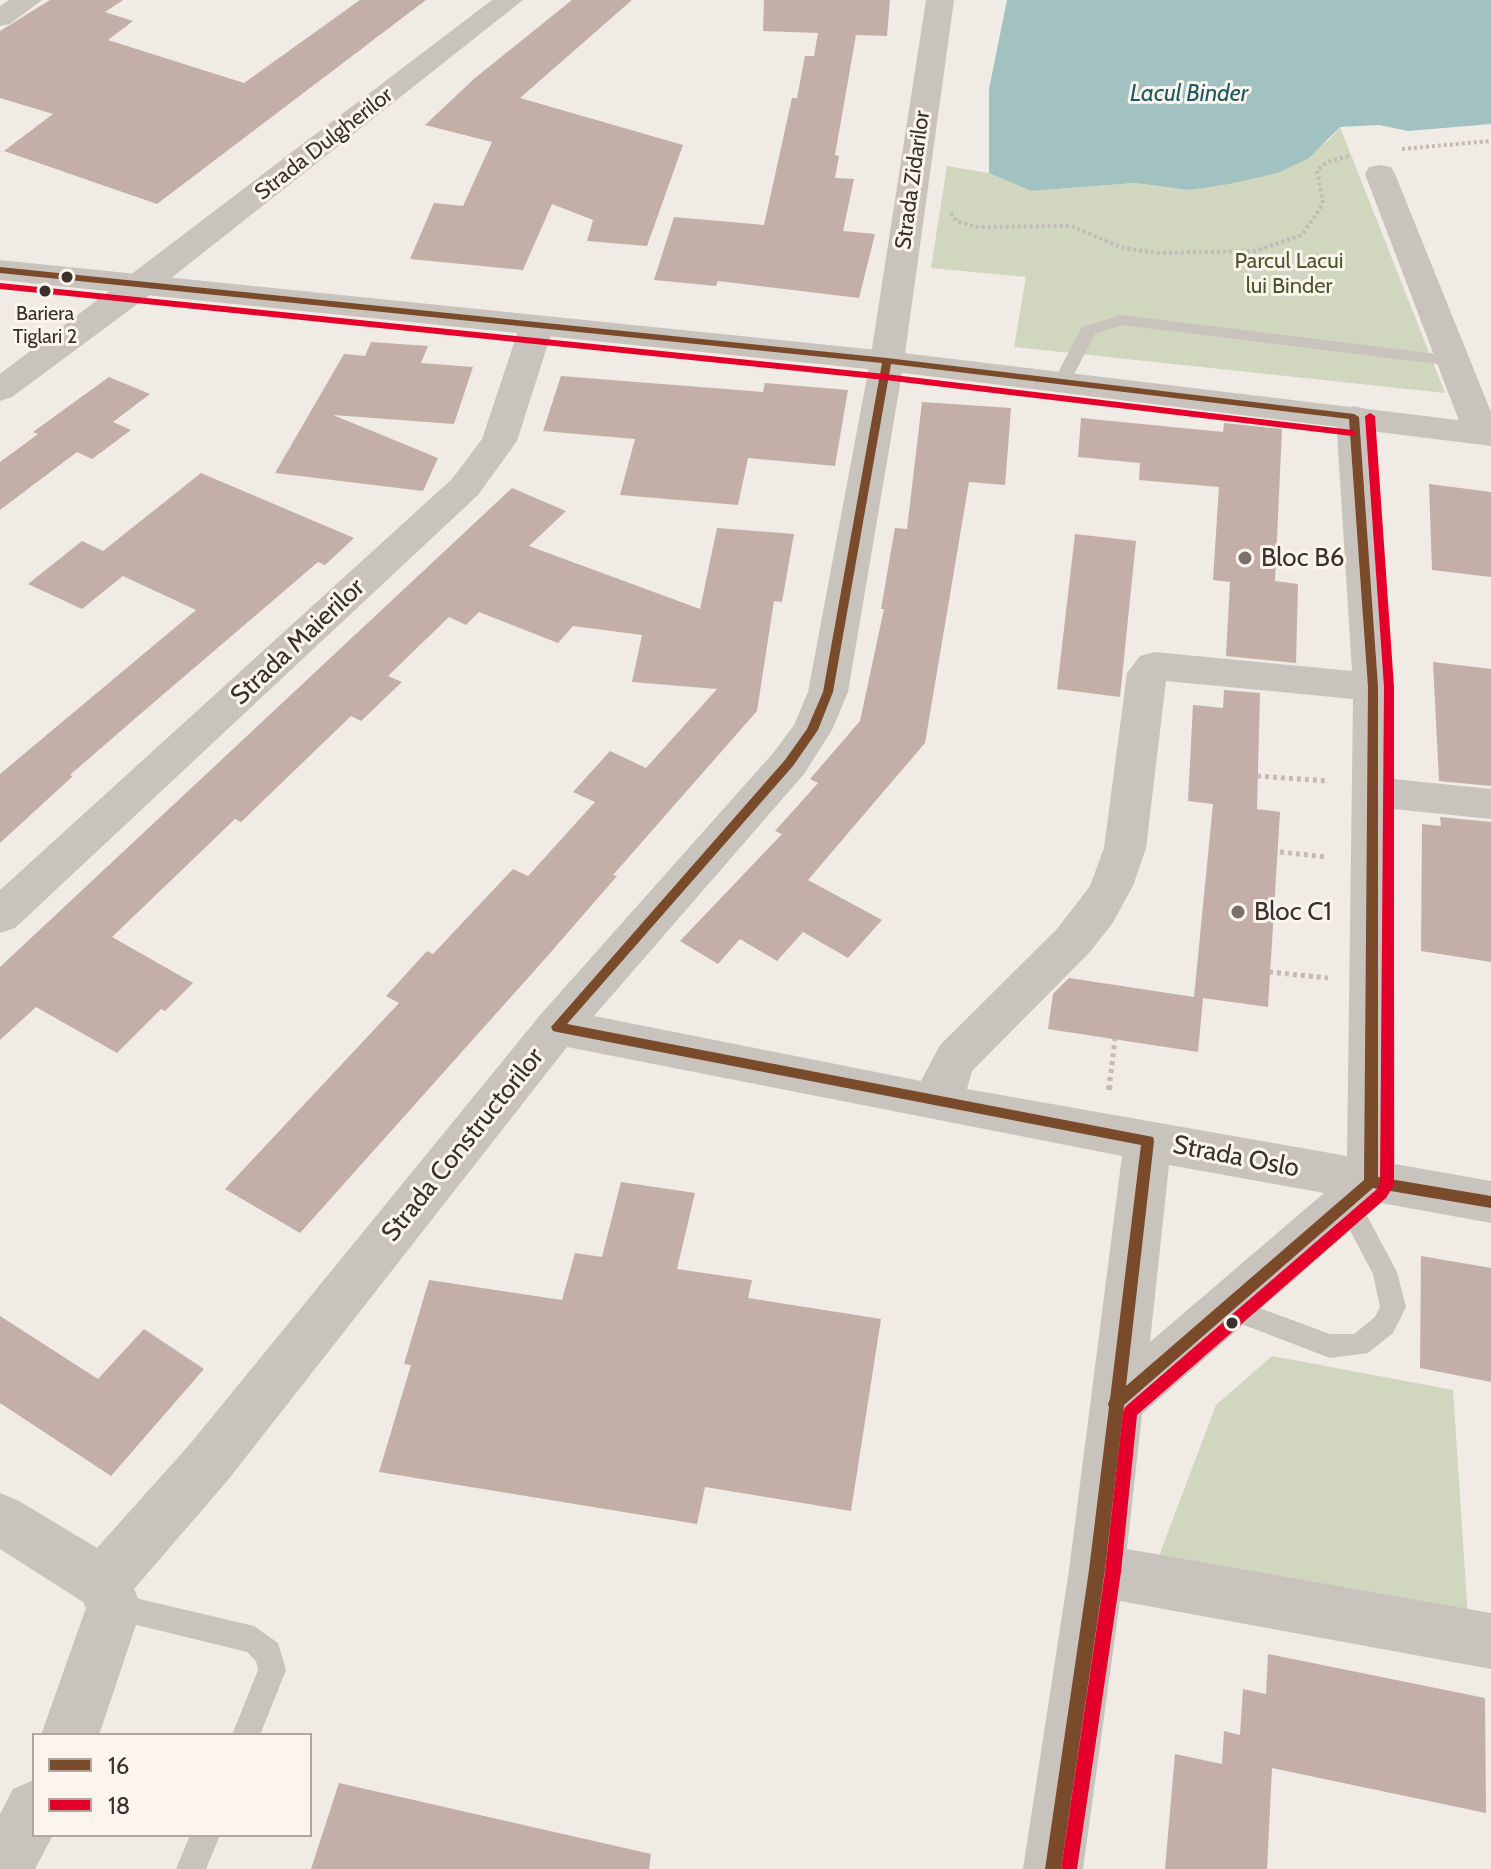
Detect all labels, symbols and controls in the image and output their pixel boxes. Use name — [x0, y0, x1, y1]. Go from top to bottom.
water label: Lacul Binder — [1130, 80, 1248, 108]
street label: Strada Dulgherilor — [250, 82, 398, 206]
street label: Strada Zidarilor — [890, 109, 936, 251]
park label: Parcul Lacui lui Binder — [1235, 249, 1343, 300]
unlabelled marker — [59, 269, 75, 285]
marker: Bariera Tiglari 2 — [37, 283, 53, 299]
place label: Bariera Tiglari 2 — [13, 302, 77, 349]
place label: Bloc B6 — [1261, 542, 1345, 574]
marker: Bloc B6 — [1236, 549, 1254, 567]
street label: Strada Maierilor — [225, 572, 371, 712]
place label: Bloc C1 — [1254, 896, 1332, 928]
marker: Bloc C1 — [1229, 903, 1247, 921]
street label: Strada Constructorilor — [375, 1042, 551, 1248]
street label: Strada Oslo — [1170, 1129, 1302, 1185]
unlabelled marker — [1224, 1315, 1240, 1331]
legend — [32, 1733, 312, 1837]
text: 16 — [108, 1751, 129, 1780]
text: 18 — [108, 1791, 130, 1820]

